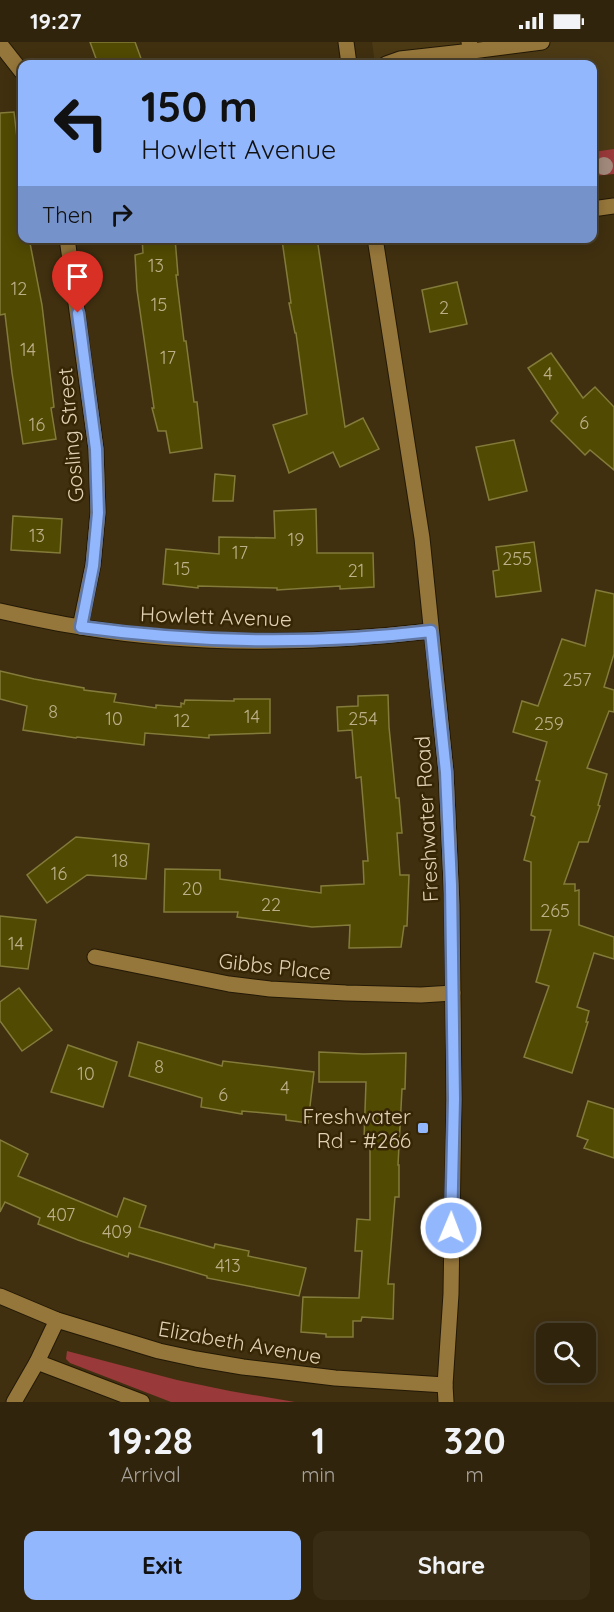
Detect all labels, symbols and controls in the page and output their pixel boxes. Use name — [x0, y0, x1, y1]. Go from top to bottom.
text: 19:27 — [30, 7, 82, 35]
text: 150 m — [141, 80, 258, 133]
icon: left — [42, 84, 120, 162]
text: Howlett Avenue — [141, 132, 336, 166]
icon: right — [105, 198, 138, 231]
text: Then — [42, 201, 93, 229]
pin — [52, 251, 103, 313]
house number: 13 — [148, 254, 164, 277]
icon: arrive — [61, 260, 94, 293]
house number: 12 — [11, 277, 27, 300]
house number: 15 — [151, 293, 167, 316]
house number: 2 — [439, 296, 449, 319]
house number: 14 — [20, 338, 36, 361]
house number: 17 — [160, 346, 176, 369]
house number: 4 — [543, 362, 553, 385]
street label: Gosling Street — [51, 367, 89, 503]
house number: 6 — [579, 411, 589, 434]
house number: 16 — [29, 413, 45, 436]
house number: 13 — [29, 524, 45, 547]
house number: 19 — [288, 528, 304, 551]
house number: 17 — [232, 541, 248, 564]
house number: 255 — [502, 547, 532, 570]
house number: 15 — [174, 557, 190, 580]
house number: 21 — [348, 559, 364, 582]
street label: Howlett Avenue — [140, 600, 292, 632]
house number: 257 — [562, 668, 592, 691]
house number: 8 — [48, 700, 58, 723]
house number: 14 — [244, 705, 260, 728]
house number: 10 — [105, 707, 123, 730]
house number: 254 — [348, 707, 378, 730]
house number: 12 — [174, 709, 190, 732]
house number: 259 — [534, 712, 564, 735]
street label: Freshwater Road — [409, 735, 443, 903]
house number: 18 — [112, 849, 128, 872]
house number: 16 — [51, 862, 67, 885]
house number: 20 — [182, 877, 202, 900]
house number: 22 — [261, 893, 281, 916]
house number: 265 — [540, 899, 570, 922]
house number: 14 — [8, 932, 24, 955]
street label: Gibbs Place — [217, 947, 333, 985]
house number: 8 — [154, 1055, 164, 1078]
house number: 10 — [77, 1062, 95, 1085]
house number: 4 — [280, 1076, 290, 1099]
house number: 6 — [218, 1083, 228, 1106]
place label: Freshwater Rd - #266 — [302, 1103, 411, 1153]
marker: Freshwater Rd - #266 — [416, 1121, 430, 1135]
position arrow — [419, 1196, 483, 1260]
house number: 407 — [47, 1203, 75, 1226]
house number: 409 — [102, 1220, 132, 1243]
house number: 413 — [215, 1254, 241, 1277]
street label: Elizabeth Avenue — [156, 1315, 324, 1369]
map controls — [536, 1323, 596, 1383]
button: search — [536, 1323, 596, 1383]
text: 19:28 — [108, 1418, 193, 1463]
text: 1 — [311, 1418, 325, 1463]
text: 320 — [444, 1418, 506, 1463]
text: Arrival — [121, 1462, 181, 1487]
text: min — [301, 1462, 335, 1487]
text: m — [466, 1462, 484, 1487]
button: Exit — [24, 1531, 301, 1600]
button: Share — [313, 1531, 590, 1600]

